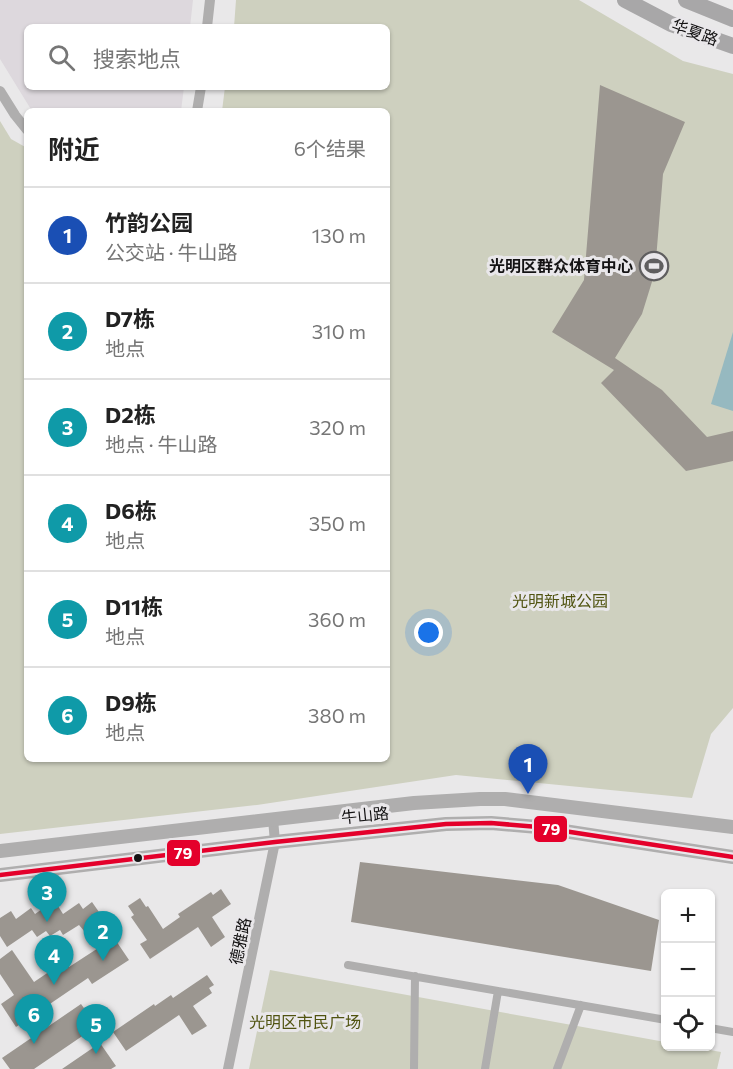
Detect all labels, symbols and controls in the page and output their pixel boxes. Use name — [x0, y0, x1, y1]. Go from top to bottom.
street label: 华夏路 — [669, 14, 721, 49]
search box — [24, 24, 390, 90]
icon: search — [45, 41, 78, 74]
text: 搜索地点 — [93, 45, 181, 72]
text: 附近 — [48, 133, 100, 164]
text: 6个结果 — [294, 136, 366, 160]
text: 竹韵公园 — [105, 209, 193, 236]
text: 1 — [63, 223, 72, 247]
text: 130 m — [312, 223, 366, 247]
text: 公交站 · 牛山路 — [105, 240, 237, 264]
sports icon: 光明区群众体育中心 — [638, 250, 670, 282]
place label: 光明区群众体育中心 — [489, 256, 633, 275]
text: D7栋 — [105, 305, 155, 332]
text: 2 — [62, 319, 73, 343]
text: 310 m — [312, 319, 366, 343]
text: 地点 — [105, 336, 145, 360]
text: D2栋 — [105, 401, 156, 428]
text: 3 — [62, 415, 73, 439]
text: 320 m — [309, 415, 366, 439]
text: 地点 · 牛山路 — [105, 432, 217, 456]
text: D6栋 — [105, 497, 157, 524]
text: 4 — [61, 511, 74, 535]
text: 350 m — [309, 511, 366, 535]
text: 地点 — [105, 528, 145, 552]
park label: 光明新城公园 — [512, 591, 608, 610]
text: D11栋 — [105, 593, 163, 620]
text: 5 — [62, 607, 73, 631]
text: 360 m — [308, 607, 366, 631]
your location — [414, 618, 443, 647]
text: 地点 — [105, 624, 145, 648]
text: D9栋 — [105, 689, 157, 716]
text: 6 — [61, 703, 74, 727]
text: 380 m — [308, 703, 366, 727]
text: 地点 — [105, 720, 145, 744]
pin: 1 — [508, 744, 548, 794]
street label: 牛山路 — [340, 803, 390, 826]
line badge: 79 — [533, 815, 568, 843]
text: 79 — [542, 819, 560, 838]
line badge: 79 — [166, 839, 201, 867]
text: 79 — [174, 843, 192, 862]
unlabelled marker — [132, 852, 144, 864]
pin: 3 — [28, 872, 66, 922]
map controls — [661, 889, 715, 1051]
button: + — [661, 889, 715, 943]
pin: 2 — [84, 912, 122, 961]
street label: 德雅路 — [225, 915, 254, 966]
pin: 4 — [34, 936, 74, 985]
button: − — [661, 943, 715, 997]
pin: 6 — [15, 994, 54, 1044]
button: locate — [661, 997, 715, 1051]
pin: 5 — [76, 1004, 116, 1054]
park label: 光明区市民广场 — [249, 1012, 361, 1031]

